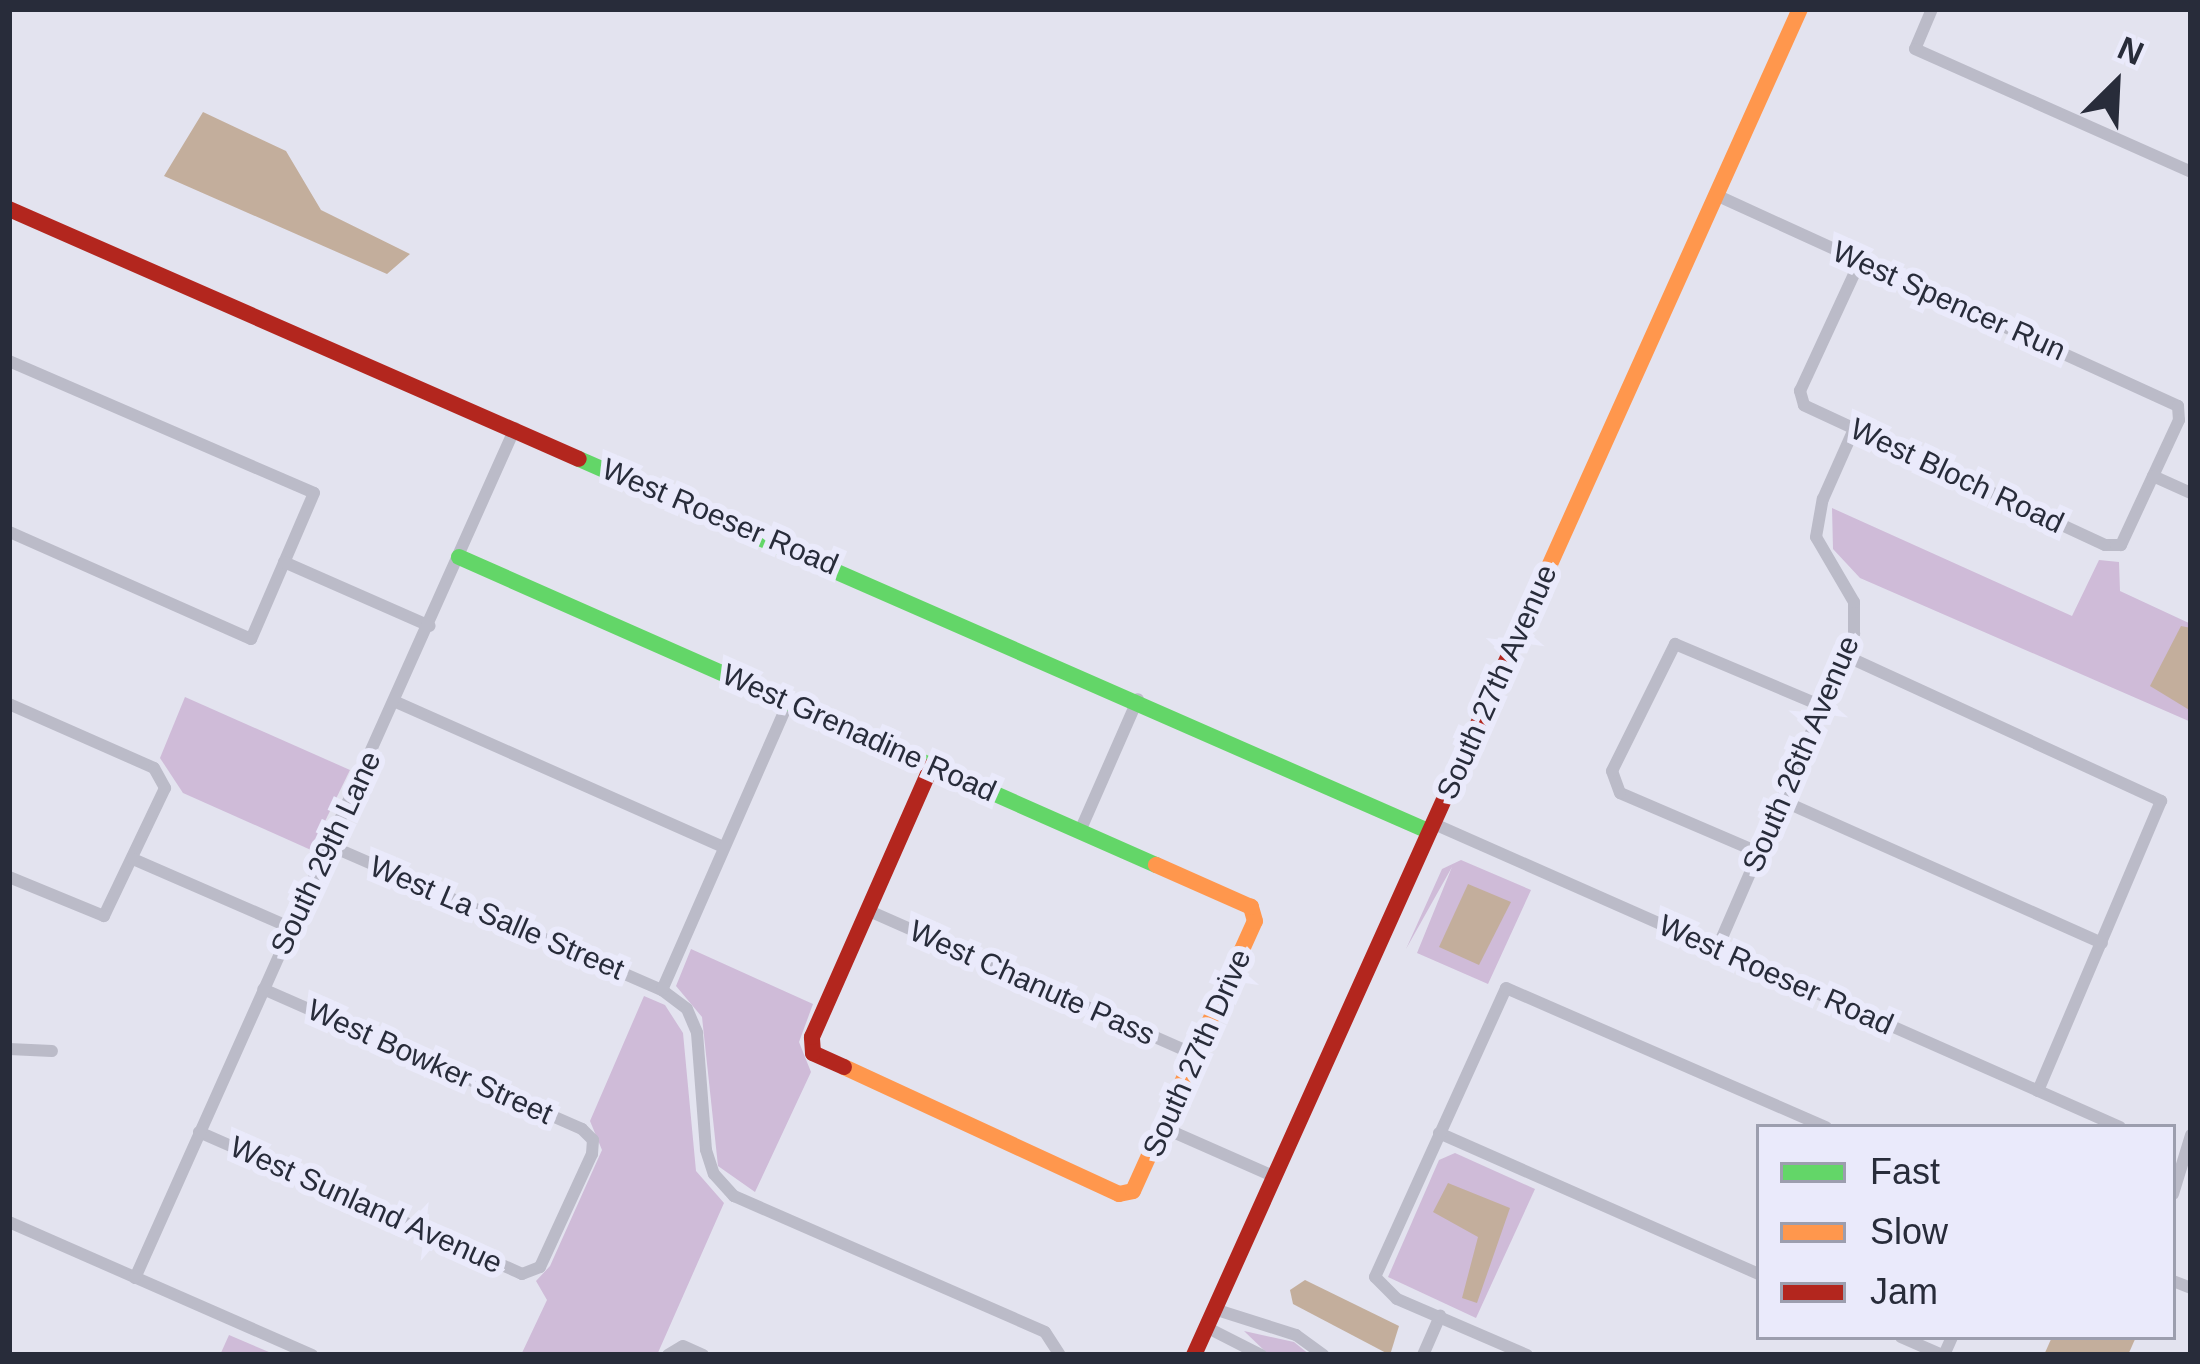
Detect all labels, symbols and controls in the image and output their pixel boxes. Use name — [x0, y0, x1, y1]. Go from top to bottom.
north arrow — [2056, 24, 2176, 144]
text: N — [2112, 29, 2149, 72]
street label: West Spencer Run — [1827, 233, 2071, 369]
street label: West Bloch Road — [1845, 411, 2069, 541]
street label: West Roeser Road — [597, 451, 843, 583]
street label: South 27th Avenue — [1429, 558, 1565, 806]
street label: South 26th Avenue — [1735, 630, 1867, 878]
street label: West Grenadine Road — [716, 656, 1002, 810]
street label: South 29th Lane — [263, 746, 389, 960]
street label: West La Salle Street — [364, 848, 630, 988]
street label: West Roeser Road — [1653, 907, 1899, 1043]
street label: West Chanute Pass — [904, 913, 1160, 1053]
street label: South 27th Drive — [1135, 944, 1259, 1162]
street label: West Bowker Street — [302, 992, 558, 1132]
legend — [1756, 1124, 2176, 1340]
street label: West Sunland Avenue — [224, 1128, 508, 1282]
text: Fast — [1870, 1151, 1940, 1192]
text: Slow — [1870, 1211, 1948, 1252]
text: Jam — [1870, 1271, 1938, 1312]

